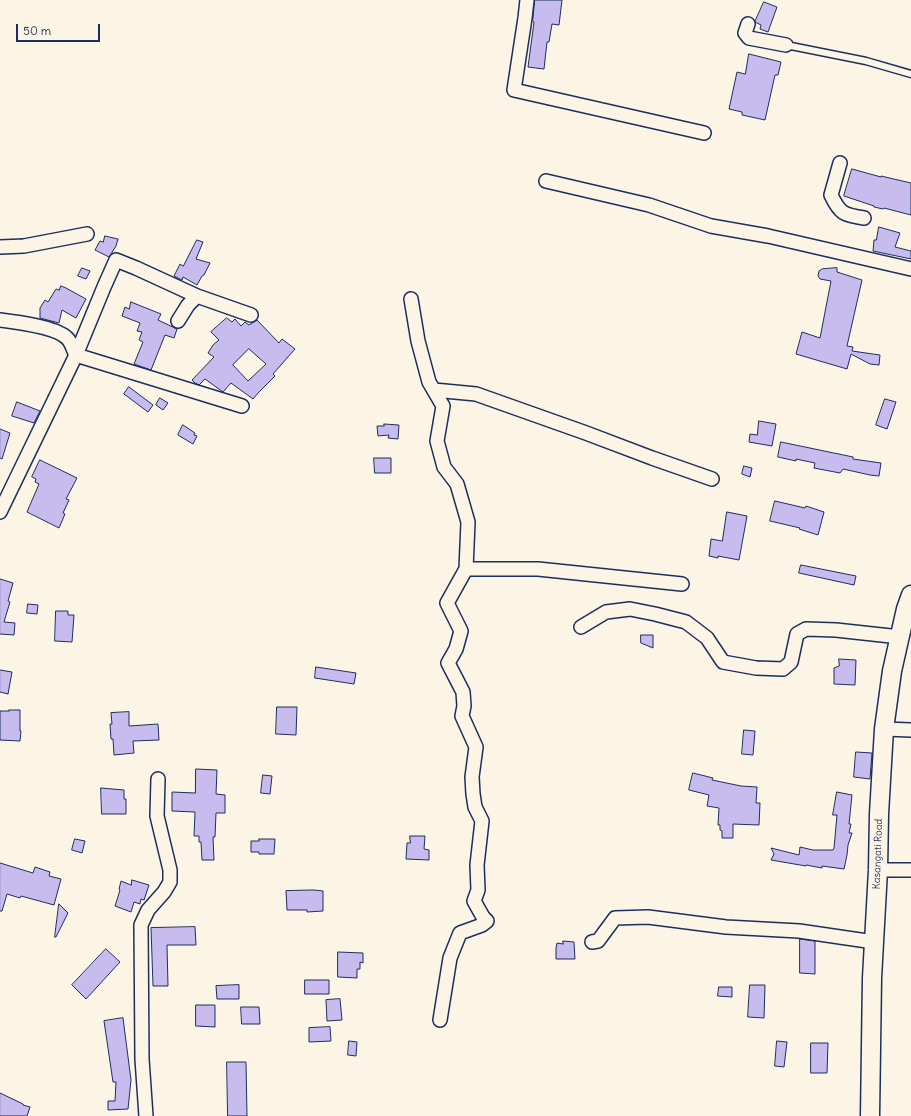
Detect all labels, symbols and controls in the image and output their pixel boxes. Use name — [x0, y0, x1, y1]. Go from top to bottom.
scale bar — [18, 16, 102, 42]
text: 50 m — [23, 23, 51, 38]
street label: Kasangati Road — [871, 819, 885, 889]

